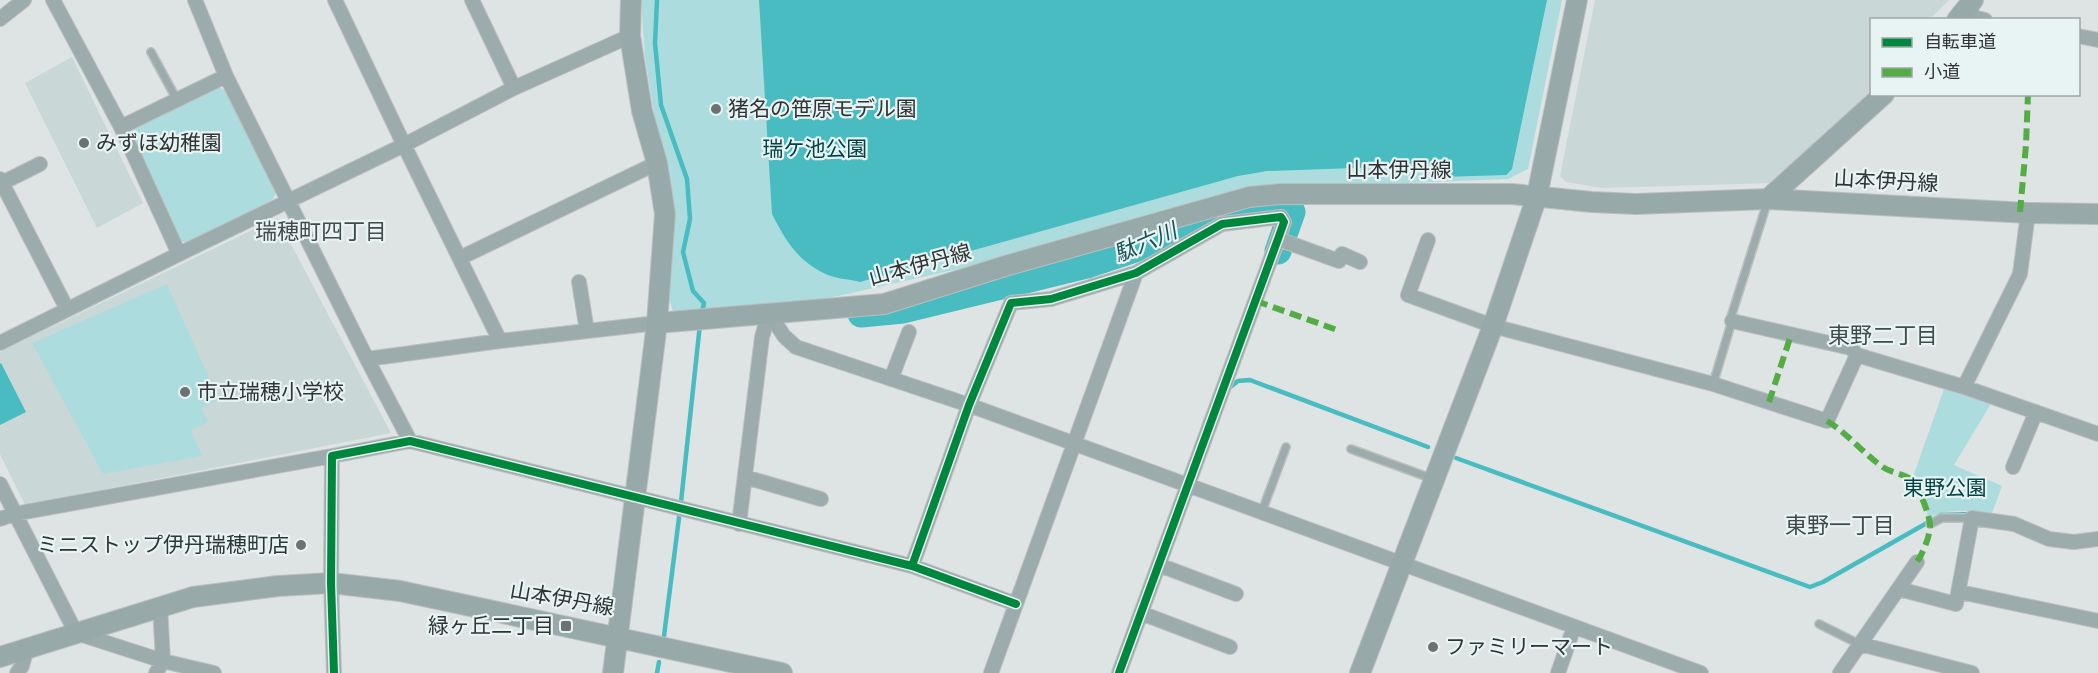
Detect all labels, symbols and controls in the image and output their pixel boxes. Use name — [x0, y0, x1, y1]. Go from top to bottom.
legend — [1870, 18, 2080, 96]
text: 自転車道 — [1924, 30, 1996, 53]
text: 小道 — [1924, 60, 1960, 83]
place label: 猪名の笹原モデル園 — [728, 95, 917, 121]
marker: 猪名の笹原モデル園 — [709, 102, 723, 116]
place label: みずほ幼稚園 — [96, 129, 222, 155]
park label: 瑞ケ池公園 — [763, 135, 868, 161]
marker: みずほ幼稚園 — [77, 136, 91, 150]
street label: 山本伊丹線 — [1347, 156, 1452, 182]
street label: 山本伊丹線 — [1833, 164, 1939, 196]
water label: 駄六川 — [1109, 215, 1183, 268]
district label: 瑞穂町四丁目 — [255, 217, 387, 245]
street label: 山本伊丹線 — [866, 238, 974, 290]
district label: 東野二丁目 — [1828, 321, 1938, 349]
place label: 市立瑞穂小学校 — [197, 378, 344, 404]
marker: 市立瑞穂小学校 — [178, 385, 192, 399]
park label: 東野公園 — [1903, 474, 1987, 500]
district label: 東野一丁目 — [1785, 511, 1895, 539]
place label: ミニストップ伊丹瑞穂町店 — [37, 531, 289, 557]
marker: ミニストップ伊丹瑞穂町店 — [294, 538, 308, 552]
street label: 山本伊丹線 — [508, 576, 616, 620]
place label: 緑ヶ丘二丁目 — [428, 612, 554, 638]
marker: 緑ヶ丘二丁目 — [559, 619, 573, 633]
place label: ファミリーマート — [1445, 633, 1613, 659]
marker: ファミリーマート — [1426, 640, 1440, 654]

